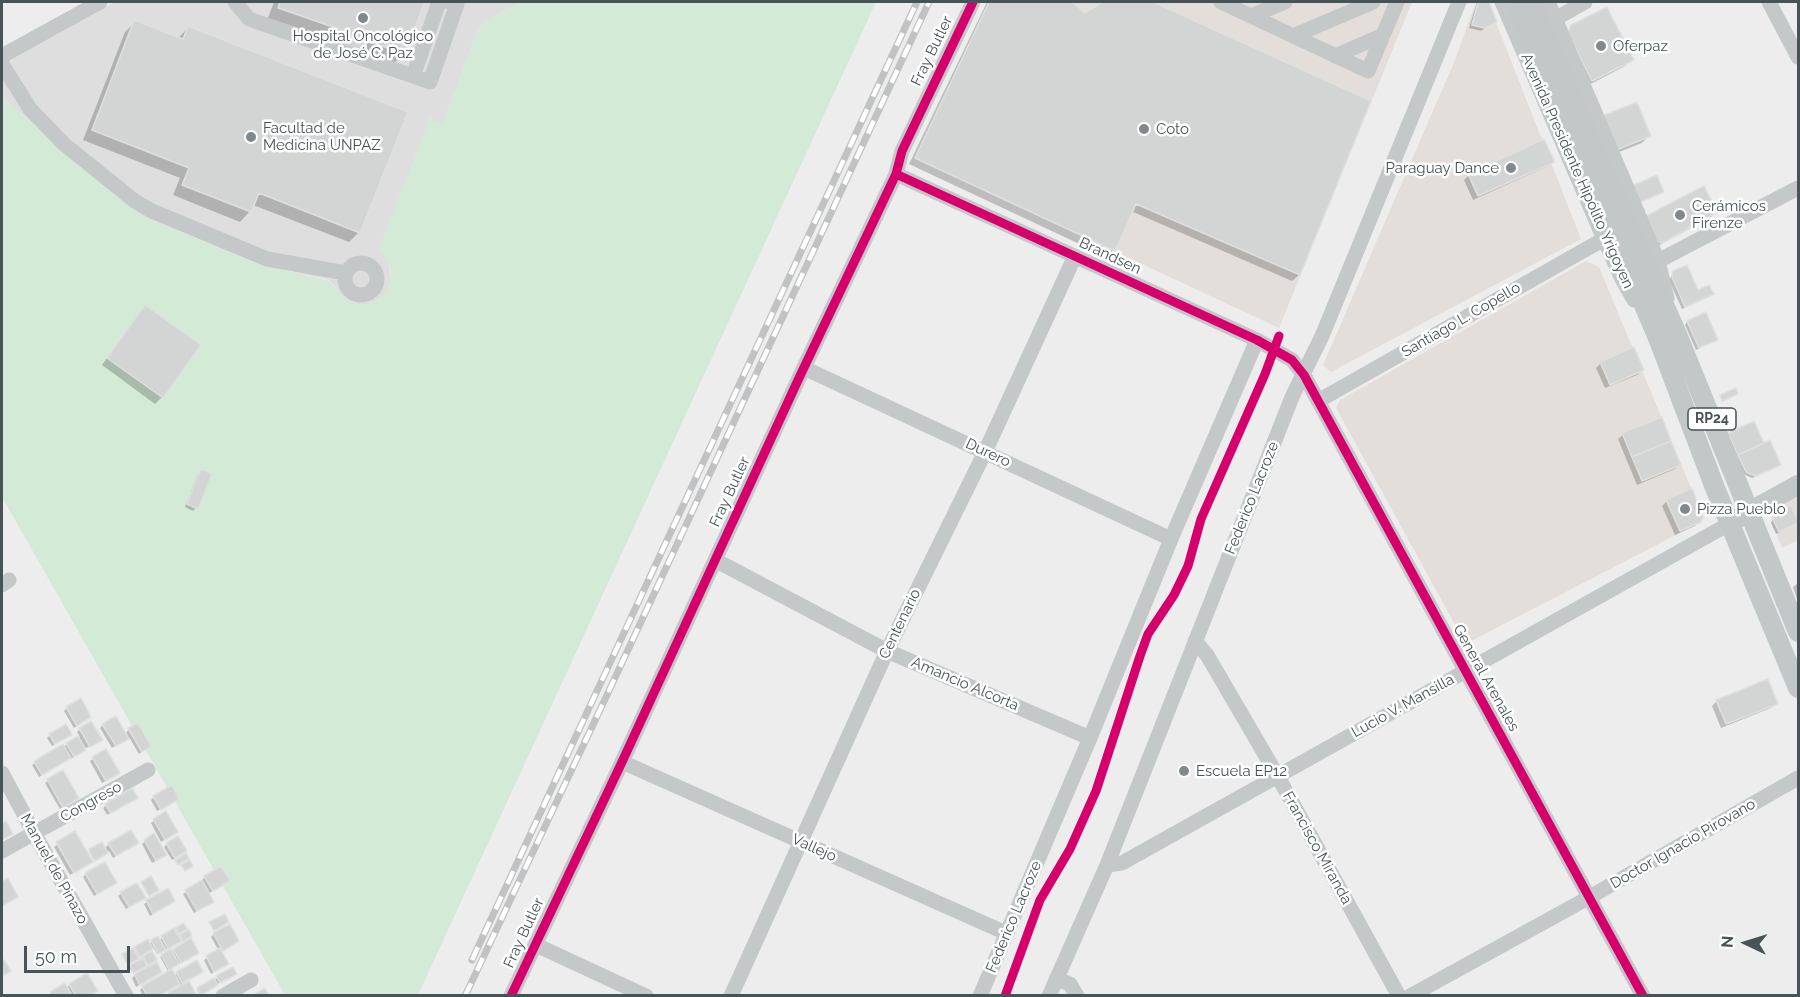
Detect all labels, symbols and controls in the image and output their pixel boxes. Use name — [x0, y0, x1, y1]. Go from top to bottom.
marker: Hospital Oncológico de José C. Paz — [356, 11, 370, 25]
street label: Fray Butler — [907, 13, 957, 89]
place label: Hospital Oncológico de José C. Paz — [293, 27, 433, 62]
place label: Oferpaz — [1613, 37, 1668, 55]
marker: Oferpaz — [1594, 39, 1608, 53]
street label: Avenida Presidente Hipólito Yrigoyen — [1517, 51, 1637, 291]
place label: Facultad de Medicina UNPAZ — [263, 119, 381, 154]
place label: Coto — [1156, 120, 1189, 138]
marker: Coto — [1137, 122, 1151, 136]
marker: Facultad de Medicina UNPAZ — [244, 130, 258, 144]
place label: Paraguay Dance — [1386, 159, 1499, 177]
marker: Paraguay Dance — [1504, 161, 1518, 175]
place label: Cerámicos Firenze — [1692, 197, 1766, 232]
marker: Cerámicos Firenze — [1673, 208, 1687, 222]
street label: Brandsen — [1076, 234, 1144, 278]
street label: Santiago L. Copello — [1398, 279, 1524, 361]
road number: RP24 — [1688, 408, 1736, 430]
street label: Durero — [963, 435, 1013, 471]
street label: Federico Lacroze — [1221, 439, 1283, 557]
street label: Fray Butler — [706, 454, 754, 530]
place label: Pizza Pueblo — [1697, 500, 1786, 518]
marker: Pizza Pueblo — [1678, 502, 1692, 516]
street label: Centenario — [875, 586, 925, 662]
street label: General Arenales — [1449, 621, 1523, 735]
street label: Amancio Alcorta — [909, 653, 1021, 715]
street label: Lucio V. Mansilla — [1349, 670, 1457, 742]
place label: Escuela EP12 — [1196, 762, 1287, 780]
marker: Escuela EP12 — [1177, 764, 1191, 778]
street label: Congreso — [57, 778, 125, 826]
street label: Francisco Miranda — [1279, 788, 1355, 908]
street label: Doctor Ignacio Pirovano — [1607, 795, 1759, 893]
street label: Manuel de Pinazo — [16, 811, 92, 927]
street label: Vallejo — [789, 830, 839, 866]
street label: Federico Lacroze — [982, 858, 1046, 976]
street label: Fray Butler — [500, 895, 548, 971]
north arrow — [1716, 913, 1776, 973]
scale bar — [27, 934, 134, 972]
text: N — [1718, 935, 1737, 948]
text: 50 m — [35, 946, 77, 967]

